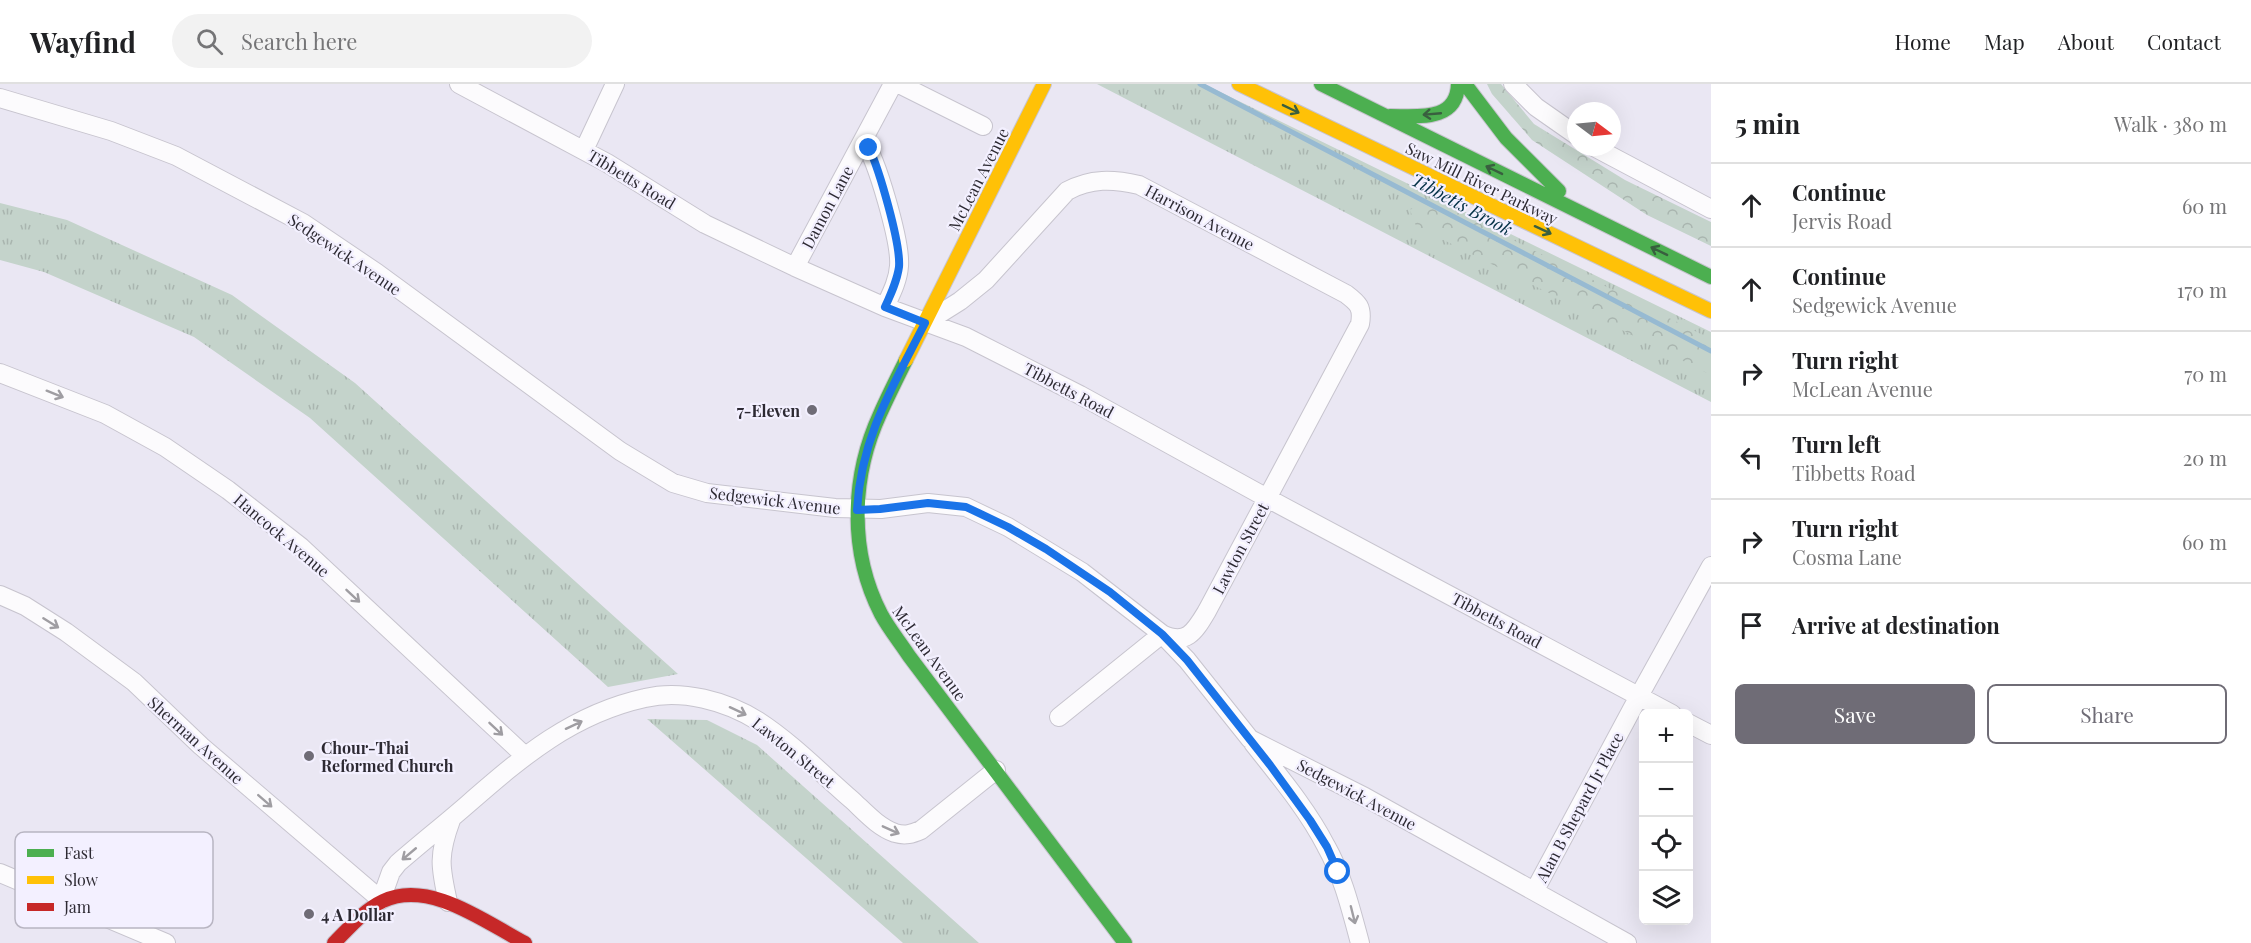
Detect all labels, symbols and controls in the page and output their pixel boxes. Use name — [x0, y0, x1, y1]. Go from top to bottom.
search box — [172, 14, 592, 68]
text: Wayfind — [30, 23, 136, 60]
icon: search — [193, 25, 226, 58]
text: Search here — [241, 26, 357, 56]
text: Home — [1895, 27, 1951, 55]
text: Map — [1984, 27, 2025, 55]
text: About — [2058, 27, 2114, 55]
text: Contact — [2147, 27, 2221, 55]
north arrow — [1567, 102, 1621, 156]
one-way arrow — [1282, 104, 1300, 116]
text: 5 min — [1735, 106, 1800, 141]
one-way arrow — [1423, 109, 1443, 120]
text: Walk · 380 m — [2114, 110, 2227, 137]
street label: McLean Avenue — [943, 124, 1013, 234]
route end — [855, 134, 881, 160]
street label: Saw Mill River Parkway — [1402, 137, 1562, 229]
street label: Tibbetts Road — [584, 145, 680, 213]
street label: Damon Lane — [796, 162, 858, 252]
one-way arrow — [1486, 164, 1504, 175]
water label: Tibbetts Brook — [1407, 167, 1517, 241]
text: Continue — [1792, 177, 1886, 207]
street label: Harrison Avenue — [1142, 179, 1258, 255]
icon: ahead — [1735, 189, 1768, 222]
text: 60 m — [2182, 192, 2227, 219]
text: Jervis Road — [1792, 207, 1892, 234]
street label: Sedgewick Avenue — [284, 208, 406, 300]
one-way arrow — [1533, 225, 1551, 237]
one-way arrow — [1650, 245, 1668, 256]
text: Continue — [1792, 261, 1886, 291]
icon: ahead — [1735, 273, 1768, 306]
text: 170 m — [2177, 276, 2227, 303]
text: Sedgewick Avenue — [1792, 291, 1957, 318]
text: Turn right — [1792, 345, 1898, 375]
street label: Tibbetts Road — [1020, 357, 1118, 423]
icon: right — [1735, 357, 1768, 390]
text: 70 m — [2184, 360, 2227, 387]
text: McLean Avenue — [1792, 375, 1933, 402]
one-way arrow — [45, 389, 63, 400]
place label: 7-Eleven — [737, 400, 800, 421]
marker: 7-Eleven — [805, 403, 819, 417]
text: Turn left — [1792, 429, 1881, 459]
icon: left — [1735, 441, 1768, 474]
text: 20 m — [2183, 444, 2227, 471]
text: Tibbetts Road — [1792, 459, 1916, 486]
street label: Sedgewick Avenue — [708, 482, 842, 518]
street label: Hancock Avenue — [230, 489, 334, 581]
street label: Lawton Street — [1207, 498, 1273, 597]
text: Turn right — [1792, 513, 1898, 543]
icon: right — [1735, 525, 1768, 558]
text: 60 m — [2182, 528, 2227, 555]
text: Cosma Lane — [1792, 543, 1902, 570]
street label: Tibbetts Road — [1448, 587, 1546, 653]
one-way arrow — [345, 589, 360, 603]
street label: McLean Avenue — [888, 601, 972, 705]
icon: arrive — [1735, 609, 1768, 642]
text: Arrive at destination — [1792, 610, 2000, 640]
one-way arrow — [42, 617, 59, 629]
button: Save — [1735, 684, 1975, 744]
button: Share — [1987, 684, 2227, 744]
street label: Sherman Avenue — [144, 692, 248, 788]
one-way arrow — [728, 705, 746, 717]
map controls — [1639, 709, 1693, 925]
button: + — [1639, 709, 1693, 763]
street label: Lawton Street — [748, 712, 840, 792]
one-way arrow — [564, 719, 582, 730]
one-way arrow — [488, 722, 503, 736]
street label: Alan B Shepard Jr Place — [1530, 728, 1627, 887]
place label: Chour-Thai Reformed Church — [321, 737, 454, 776]
marker: Chour-Thai Reformed Church — [302, 749, 316, 763]
street label: Sedgewick Avenue — [1294, 754, 1420, 834]
button: − — [1639, 763, 1693, 817]
one-way arrow — [257, 794, 272, 808]
button: locate — [1639, 817, 1693, 871]
one-way arrow — [881, 825, 899, 836]
legend — [15, 832, 213, 928]
text: Fast — [64, 842, 94, 863]
one-way arrow — [401, 847, 417, 860]
route start — [1324, 858, 1350, 884]
text: Slow — [64, 869, 99, 890]
button: layers — [1639, 871, 1693, 925]
text: Jam — [63, 896, 91, 917]
place label: 4 A Dollar — [321, 904, 394, 925]
one-way arrow — [1347, 905, 1359, 924]
marker: 4 A Dollar — [302, 907, 316, 921]

